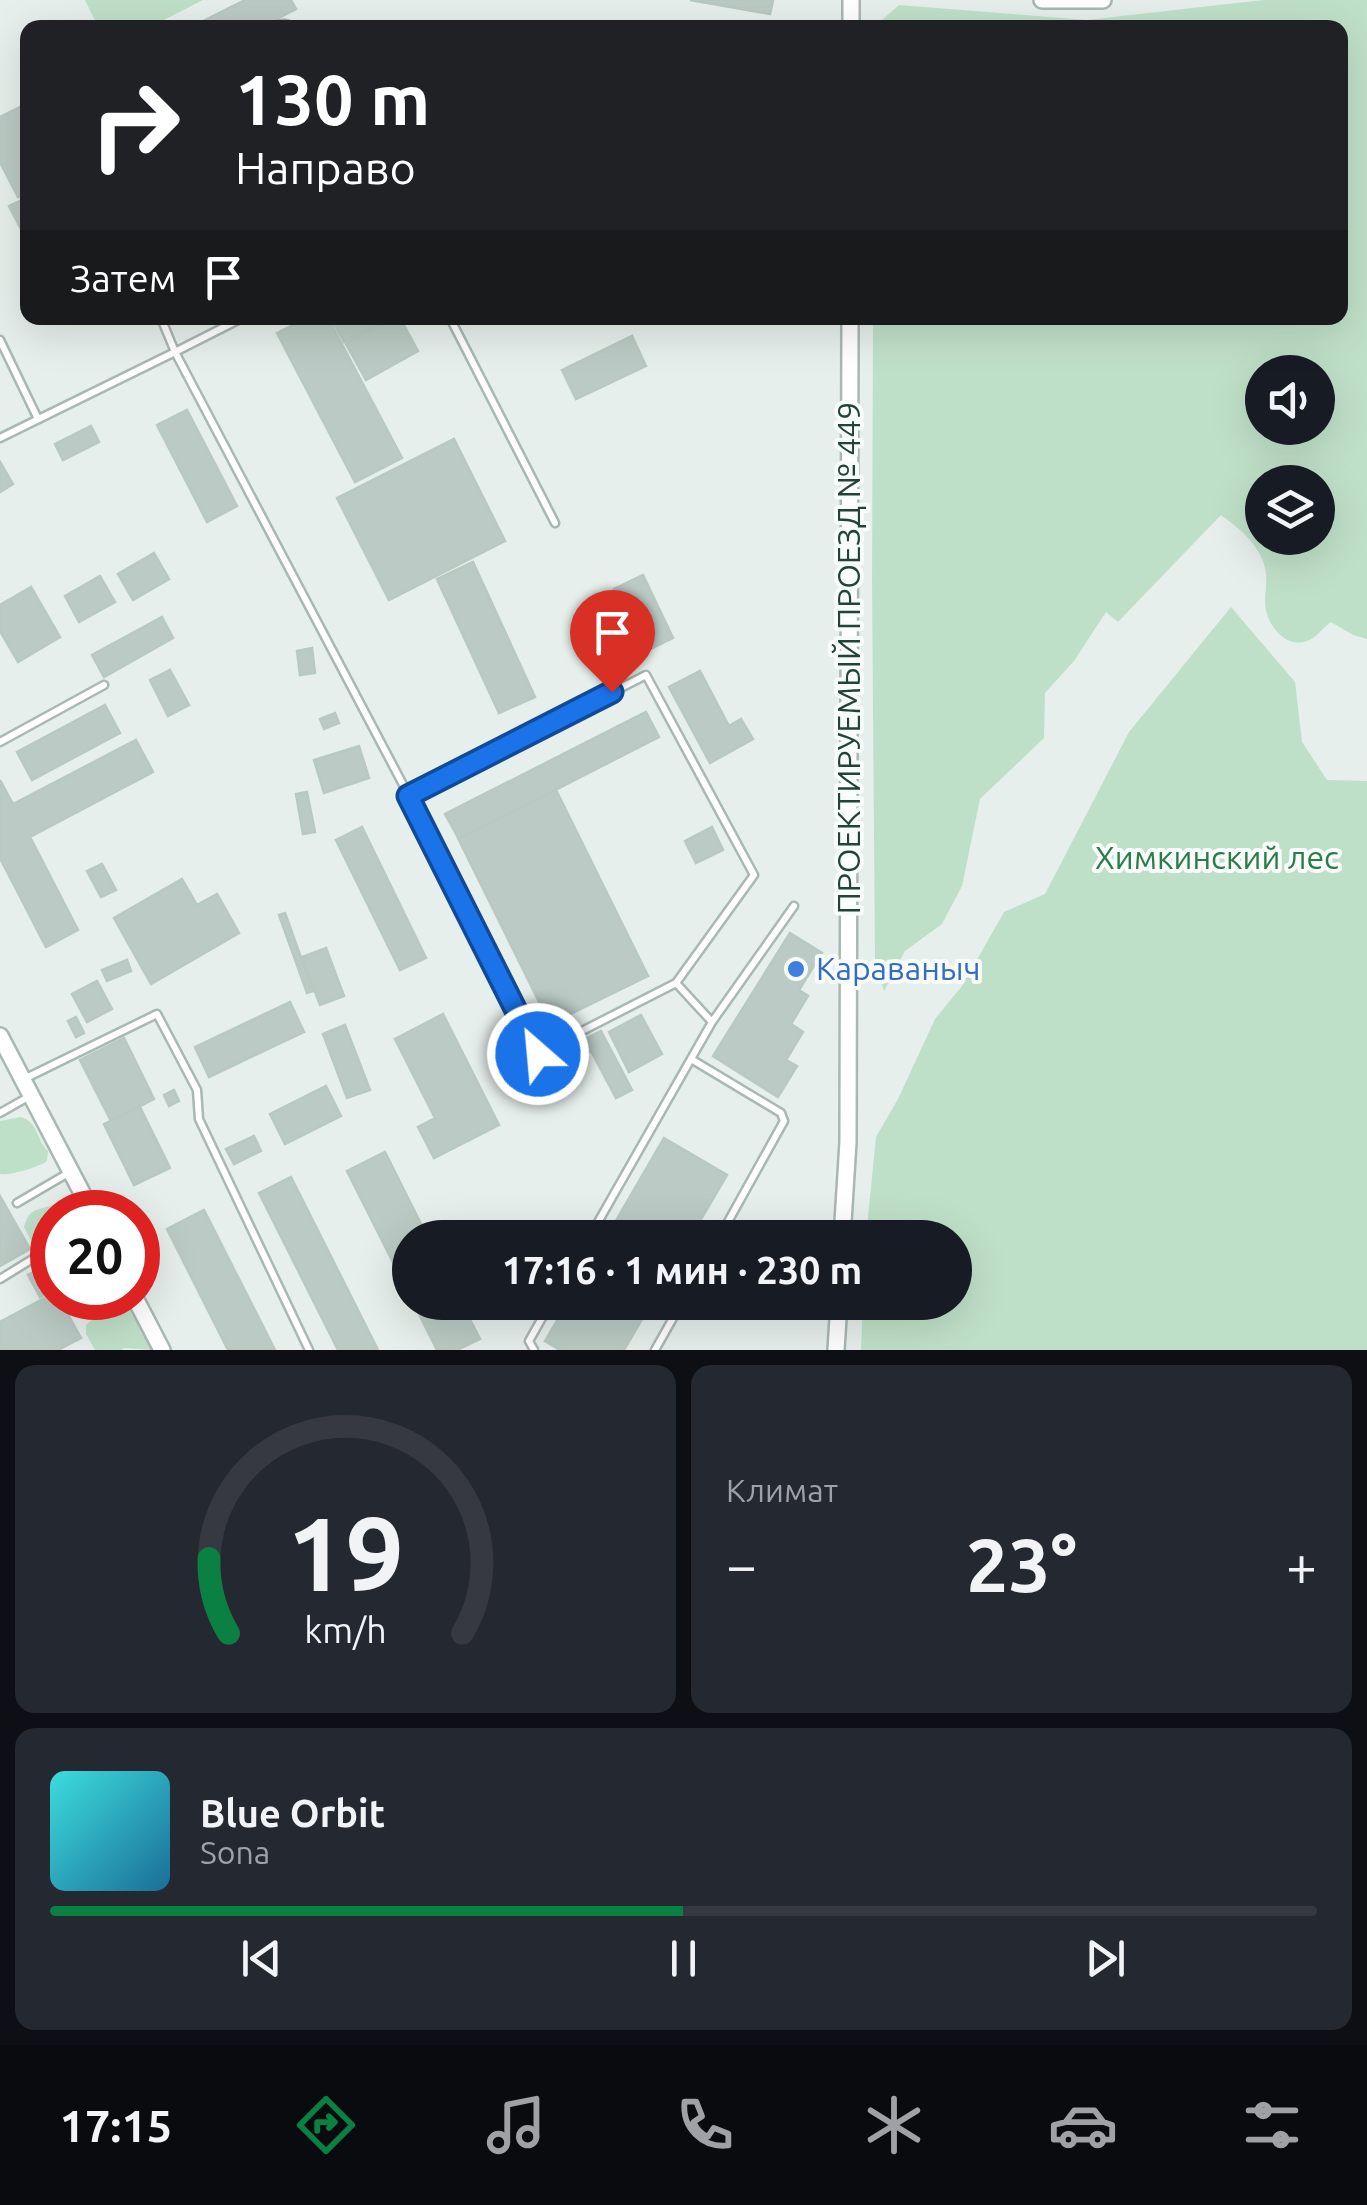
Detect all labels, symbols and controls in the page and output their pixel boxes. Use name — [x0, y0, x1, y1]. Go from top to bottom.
icon: right — [70, 60, 200, 190]
text: 130 m — [235, 60, 430, 138]
text: Направо — [235, 142, 416, 193]
icon: arrive — [196, 250, 251, 305]
text: Затем — [70, 257, 176, 299]
map controls — [1245, 355, 1335, 555]
button: sound — [1245, 355, 1335, 445]
street label: ПРОЕКТИРУЕМЫЙ ПРОЕЗД № 449 — [830, 402, 866, 914]
button: layers — [1245, 465, 1335, 555]
pin — [570, 590, 655, 693]
icon: arrive — [585, 605, 640, 660]
park label: Химкинский лес — [1095, 839, 1339, 875]
place label: Караваныч — [816, 950, 980, 986]
marker: Караваныч — [785, 958, 807, 980]
position arrow — [486, 1002, 590, 1106]
speed limit sign: 20 — [30, 1190, 160, 1320]
text: 17:16 · 1 мин · 230 m — [502, 1249, 862, 1291]
text: Климат — [726, 1472, 838, 1508]
text: 19 — [287, 1494, 404, 1611]
text: 23° — [966, 1522, 1077, 1606]
text: − — [726, 1534, 757, 1595]
text: + — [1286, 1534, 1317, 1595]
text: km/h — [304, 1610, 387, 1650]
text: Blue Orbit — [200, 1792, 385, 1834]
text: Sona — [200, 1834, 270, 1870]
icon: previous — [234, 1931, 289, 1986]
icon: pause — [656, 1931, 711, 1986]
icon: next — [1078, 1931, 1133, 1986]
icon: directions — [291, 2090, 361, 2160]
icon: music — [481, 2090, 551, 2160]
icon: phone — [670, 2090, 740, 2160]
icon: climate — [859, 2090, 929, 2160]
icon: car — [1048, 2090, 1118, 2160]
icon: filters — [1237, 2090, 1307, 2160]
text: 17:15 — [60, 2100, 172, 2151]

